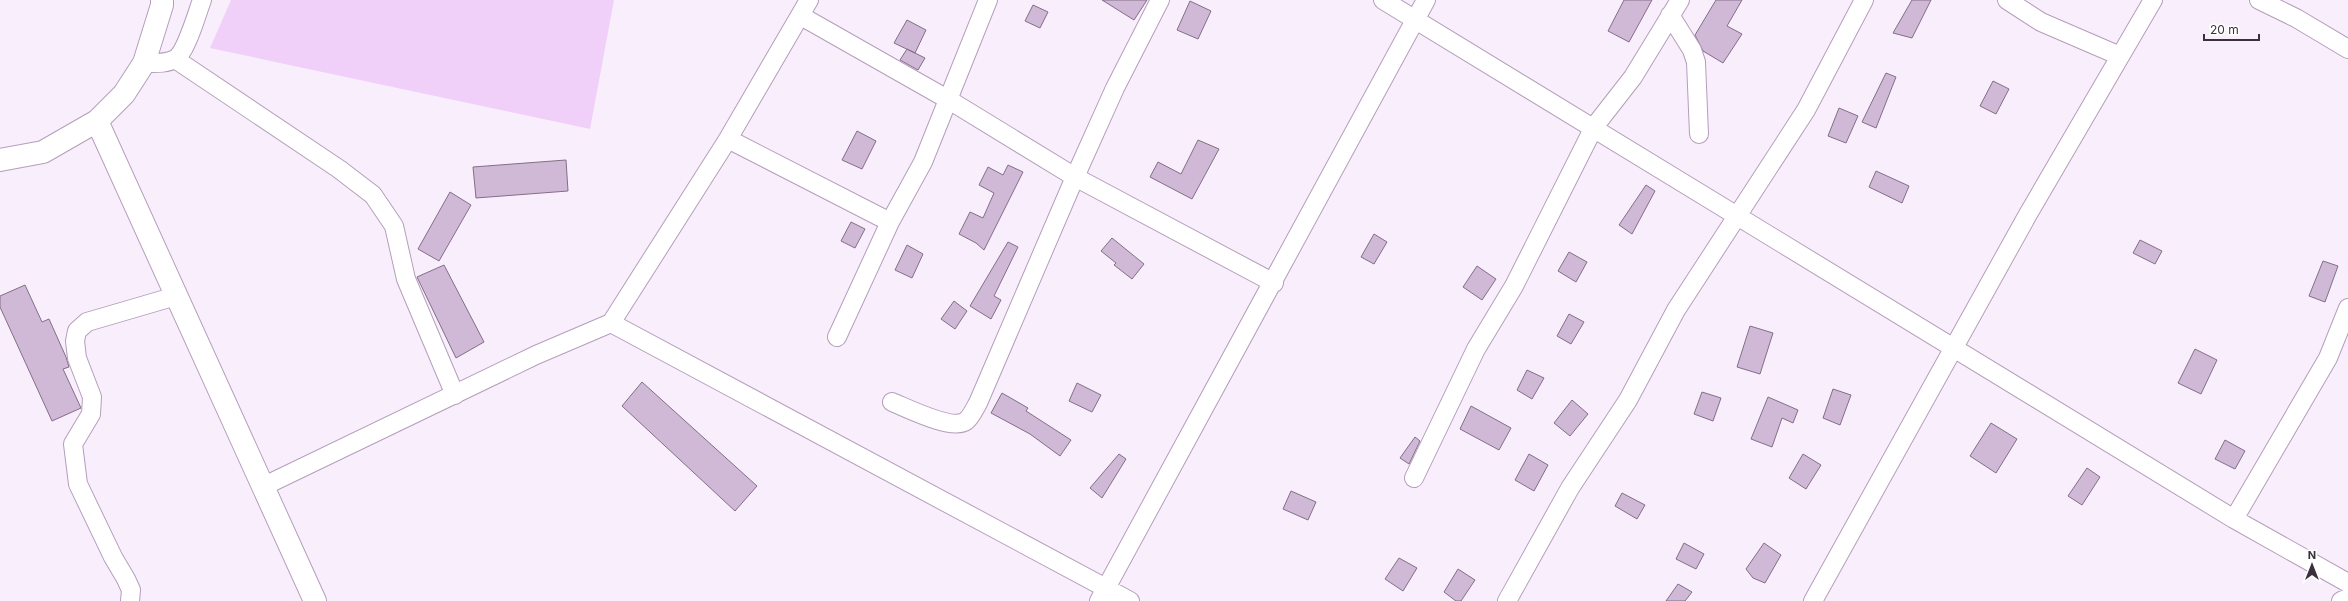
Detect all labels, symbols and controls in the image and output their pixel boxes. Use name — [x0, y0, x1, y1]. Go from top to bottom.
scale bar — [2204, 16, 2259, 42]
text: 20 m — [2210, 22, 2239, 37]
north arrow — [2292, 545, 2332, 585]
text: N — [2308, 548, 2316, 562]

